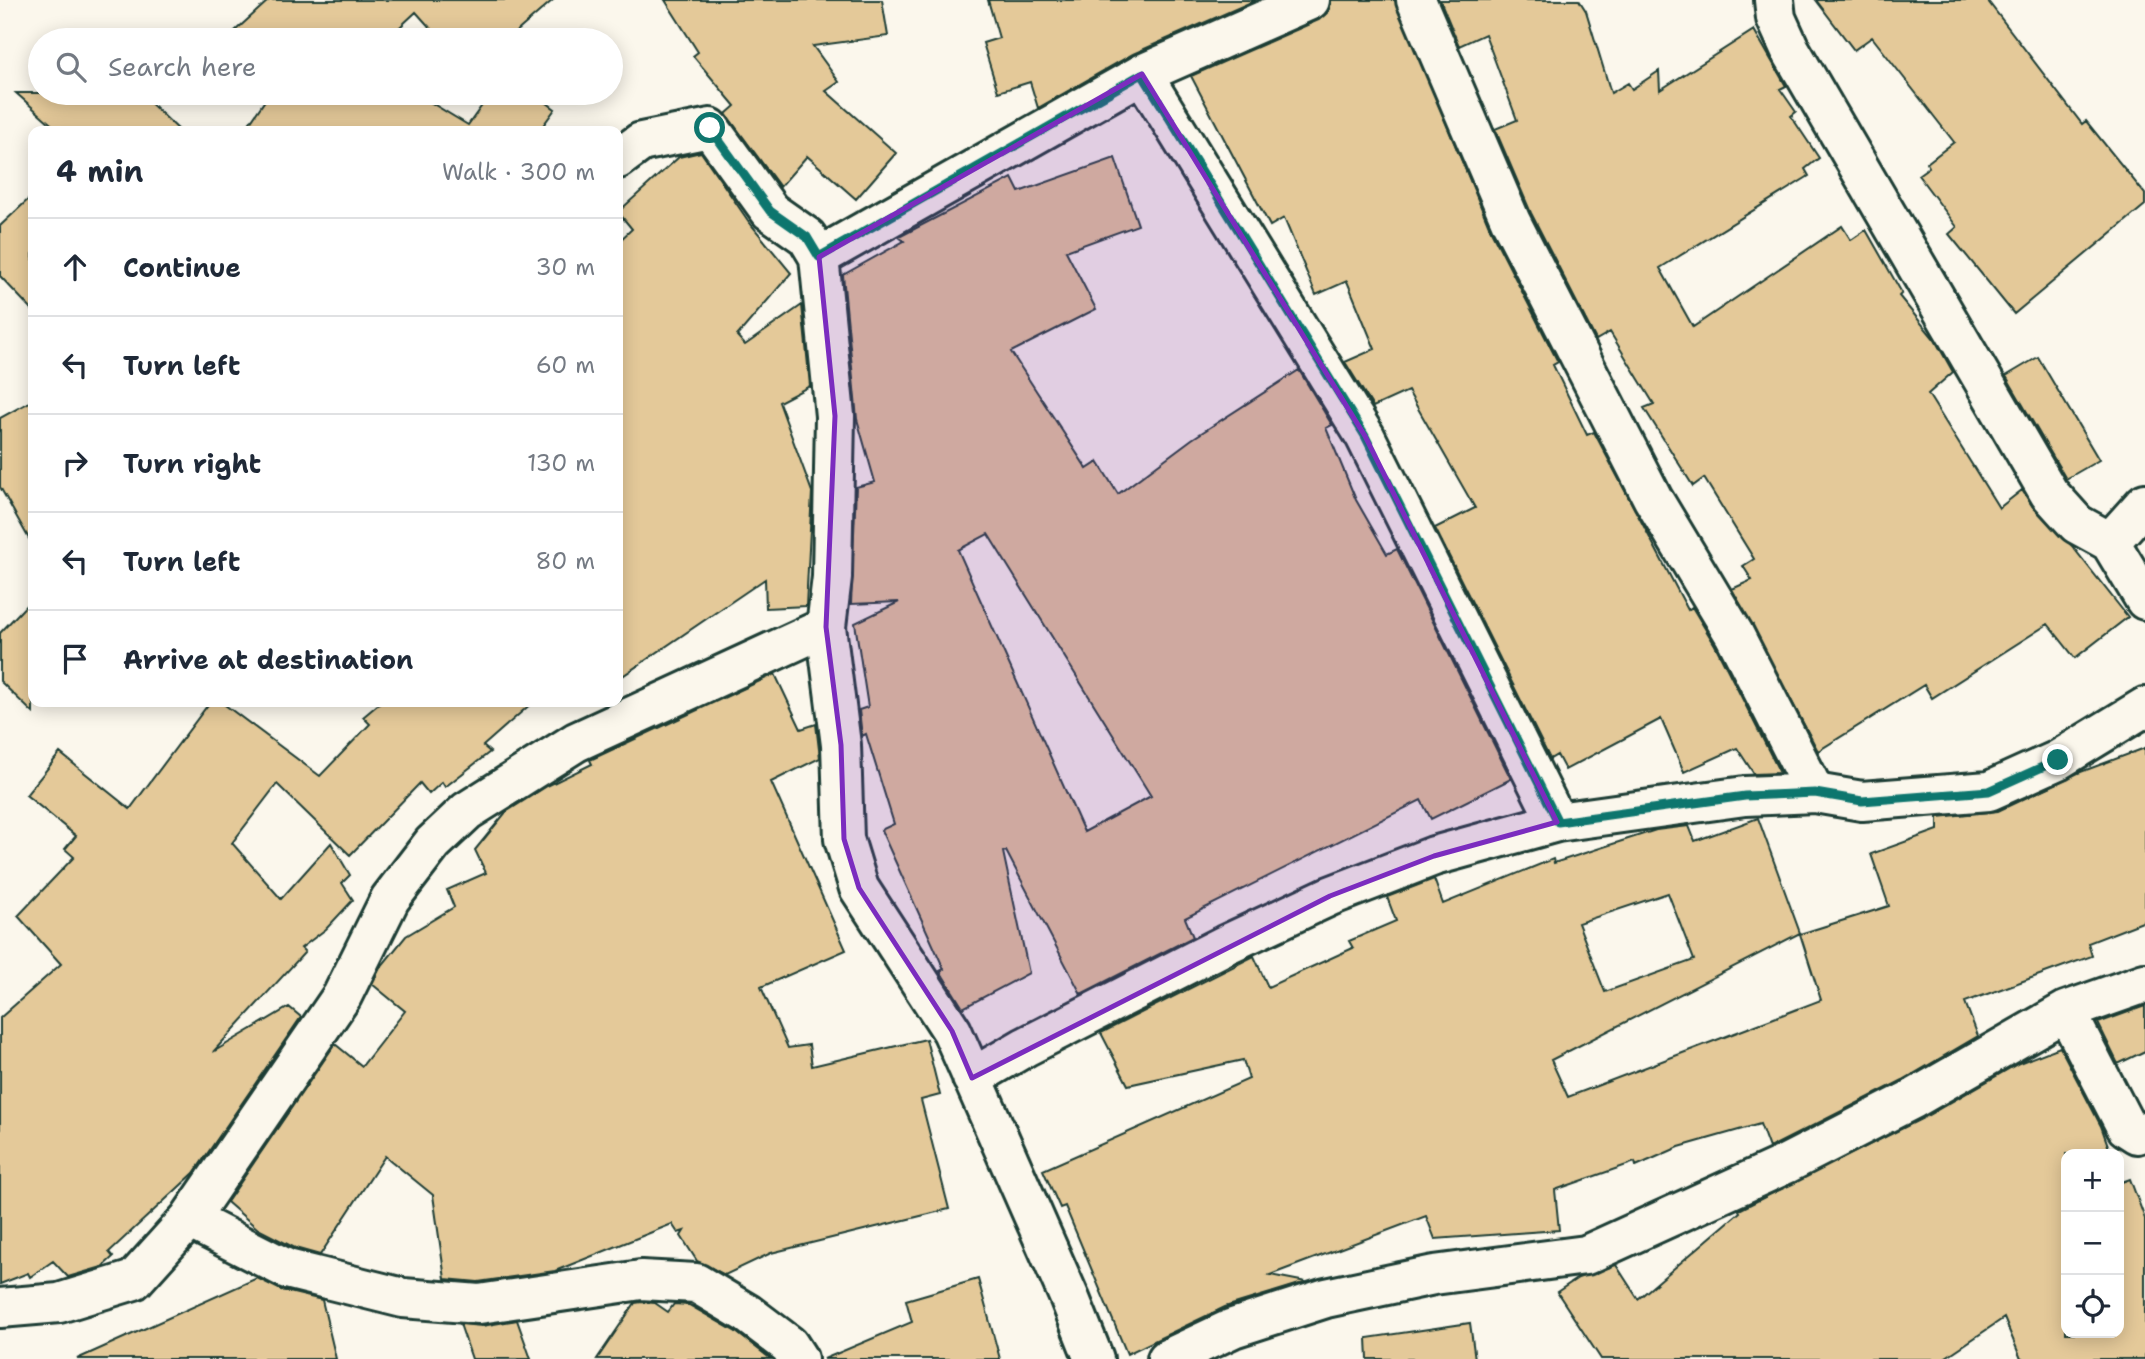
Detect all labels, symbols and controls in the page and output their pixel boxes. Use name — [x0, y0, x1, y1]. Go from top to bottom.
search box — [28, 28, 623, 105]
icon: search — [52, 48, 90, 86]
text: Search here — [108, 49, 257, 84]
route start — [694, 112, 725, 143]
text: 4 min — [56, 151, 143, 192]
text: Walk · 300 m — [442, 157, 595, 187]
icon: ahead — [56, 248, 94, 286]
text: Continue — [123, 250, 241, 285]
text: 30 m — [536, 252, 595, 282]
icon: left — [56, 346, 94, 384]
text: Turn left — [123, 348, 240, 383]
text: 60 m — [536, 350, 595, 380]
icon: right — [56, 444, 94, 482]
text: Turn right — [123, 446, 261, 481]
text: 130 m — [527, 448, 595, 478]
icon: left — [56, 542, 94, 580]
text: Turn left — [123, 544, 240, 579]
text: 80 m — [536, 546, 595, 576]
icon: arrive — [56, 640, 94, 678]
text: Arrive at destination — [123, 642, 413, 677]
route end — [2042, 744, 2073, 775]
map controls — [2061, 1149, 2124, 1338]
button: + — [2061, 1149, 2124, 1212]
button: − — [2061, 1212, 2124, 1275]
button: locate — [2061, 1275, 2124, 1338]

